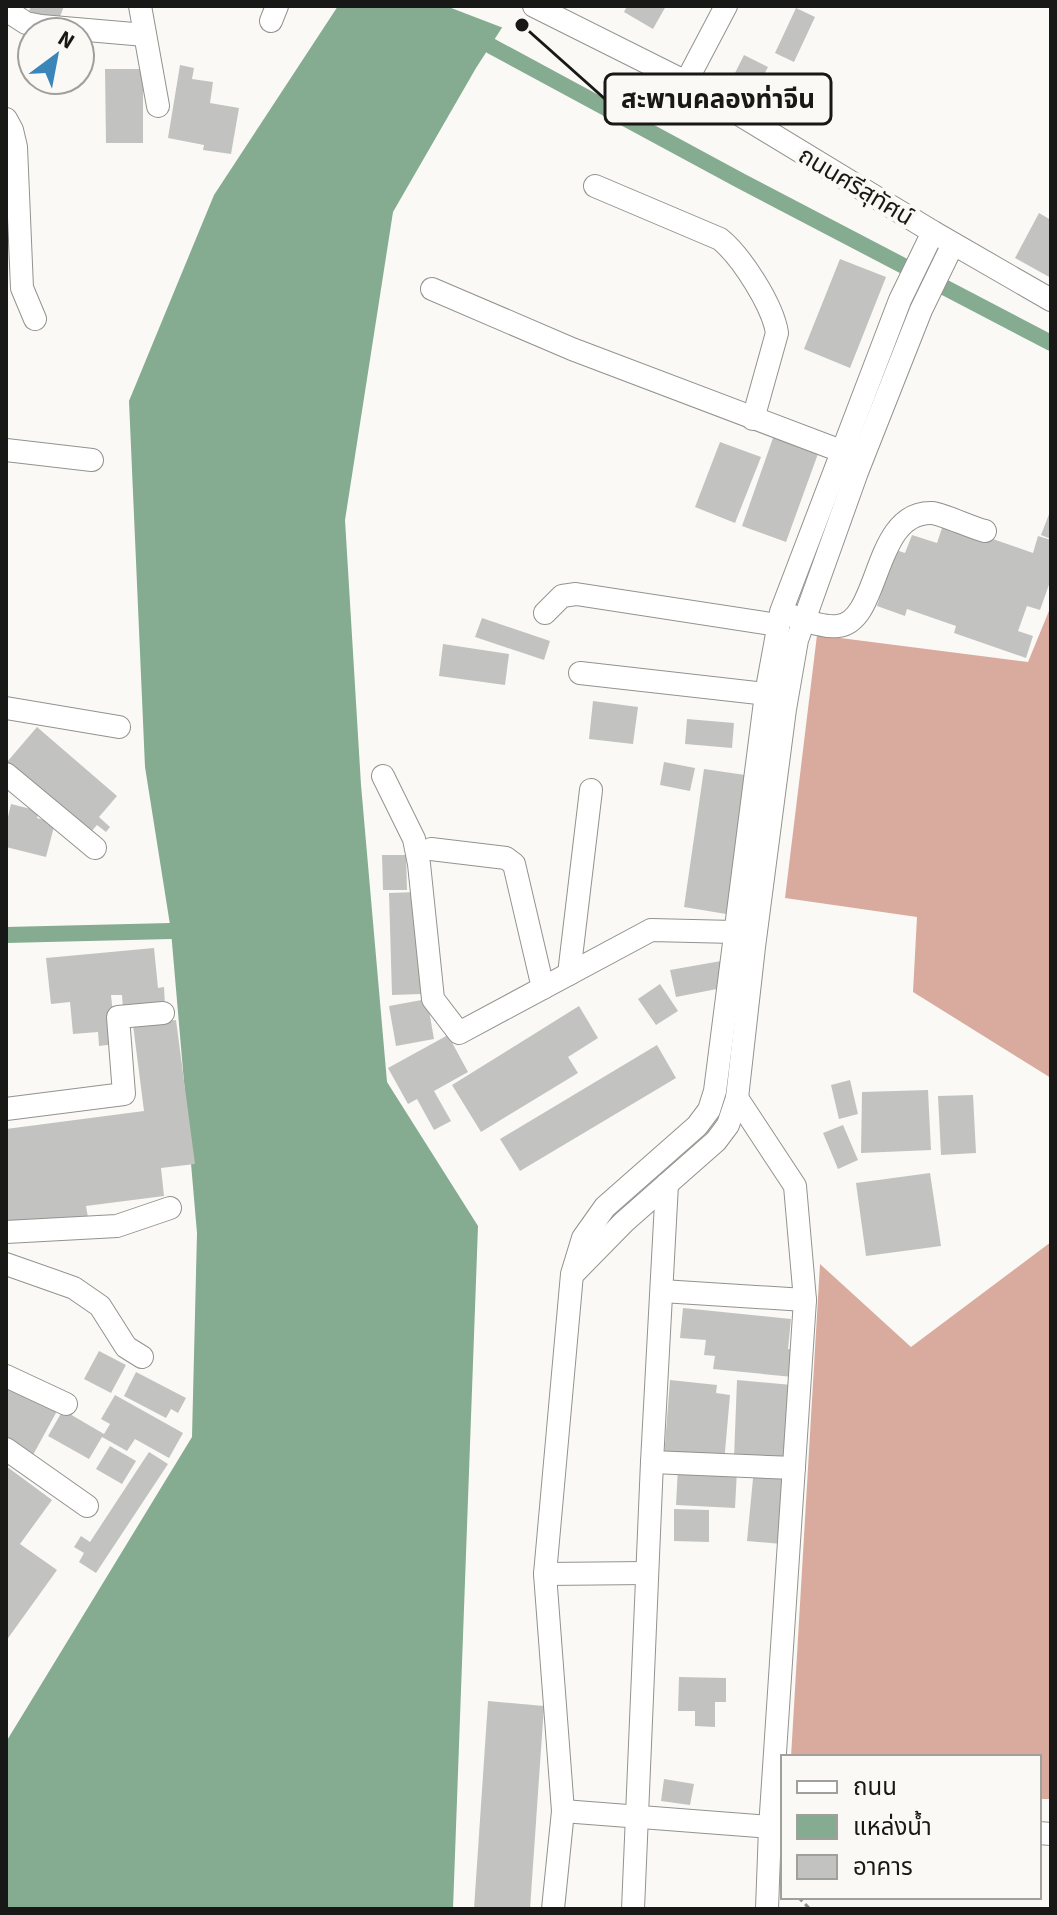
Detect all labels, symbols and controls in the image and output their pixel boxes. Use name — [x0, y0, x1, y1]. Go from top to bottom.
north arrow — [16, 16, 96, 96]
text: N — [51, 22, 81, 57]
callout: สะพานคลองท่าจีน — [605, 74, 831, 124]
text: สะพานคลองท่าจีน — [621, 81, 815, 118]
street label: ถนนศรีสุทัศน์ — [792, 138, 920, 235]
legend — [781, 1755, 1041, 1899]
text: ถนน — [853, 1770, 897, 1805]
text: แหล่งน้ำ — [853, 1810, 932, 1845]
text: อาคาร — [853, 1850, 913, 1885]

